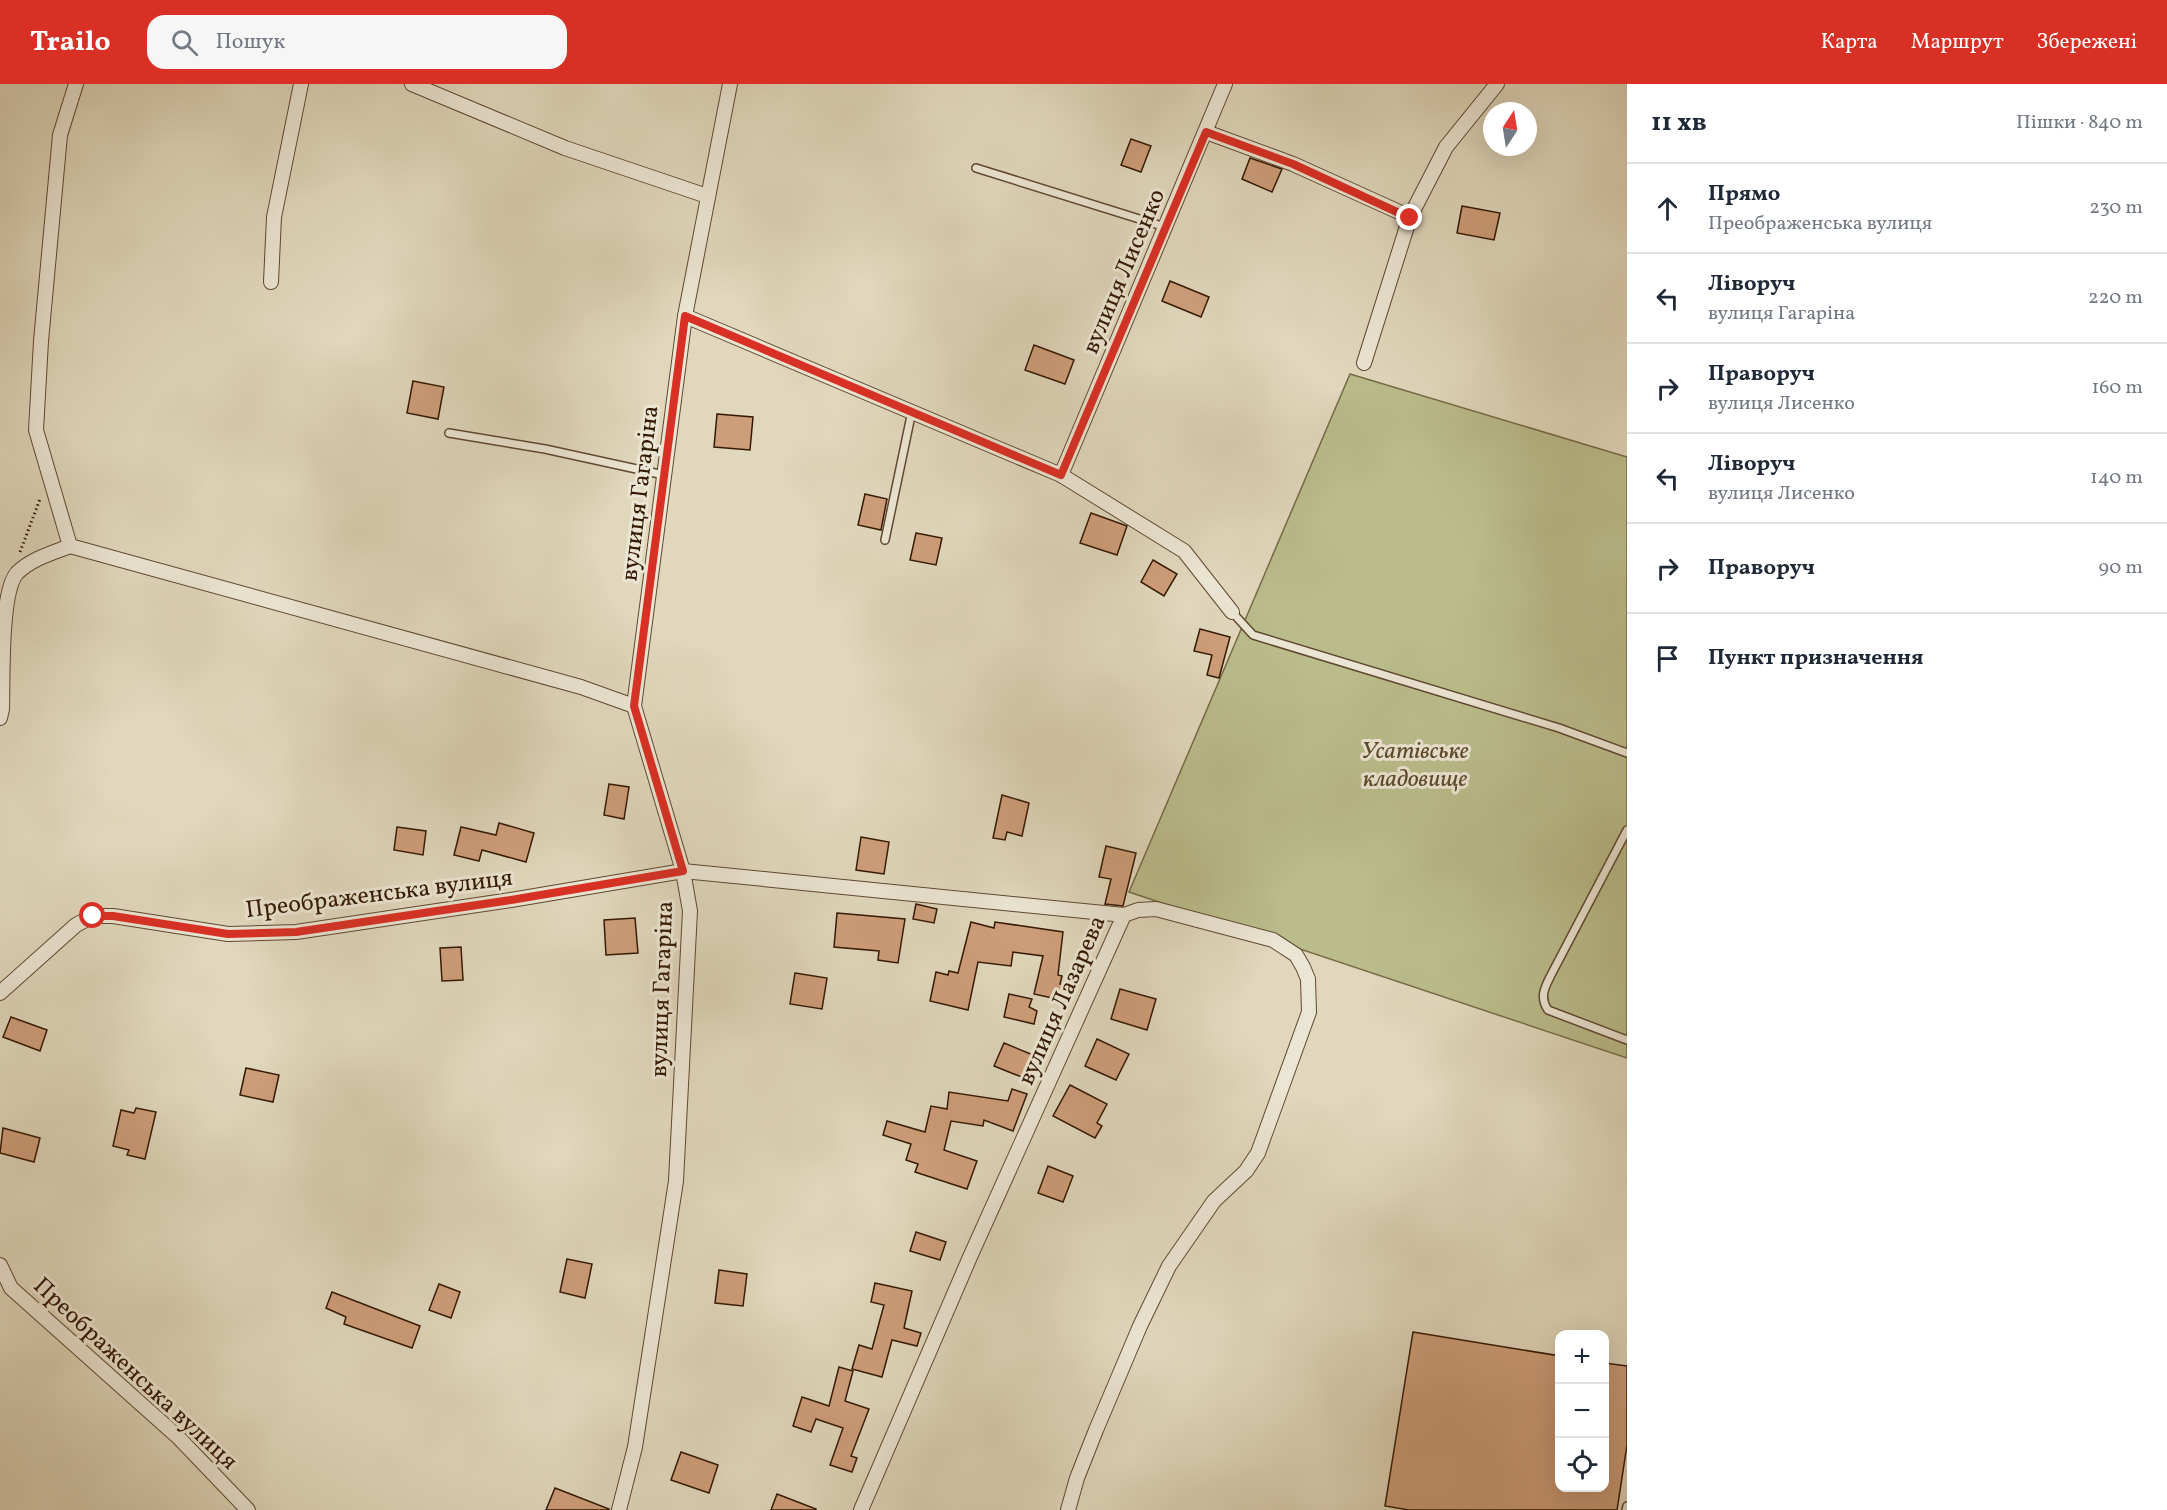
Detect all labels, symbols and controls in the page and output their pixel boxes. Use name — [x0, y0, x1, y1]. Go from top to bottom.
search box — [147, 15, 567, 69]
text: Trailo — [30, 23, 111, 62]
icon: search — [168, 26, 201, 59]
text: Пошук — [216, 27, 285, 58]
text: Карта — [1821, 28, 1878, 57]
text: Маршрут — [1911, 28, 2004, 57]
text: Збережені — [2037, 28, 2137, 57]
north arrow — [1483, 102, 1537, 156]
text: 11 хв — [1651, 105, 1707, 141]
text: Пішки · 840 m — [2016, 109, 2143, 137]
text: Прямо — [1708, 179, 1780, 210]
street label: вулиця Лисенко — [1075, 184, 1175, 359]
icon: ahead — [1651, 192, 1684, 225]
text: 230 m — [2089, 194, 2143, 222]
route end — [1396, 204, 1422, 230]
text: Преображенська вулиця — [1708, 210, 1932, 238]
text: Ліворуч — [1708, 269, 1795, 300]
icon: left — [1651, 282, 1684, 315]
text: 220 m — [2088, 284, 2143, 312]
text: вулиця Гагаріна — [1708, 300, 1855, 328]
text: Праворуч — [1708, 359, 1815, 390]
icon: right — [1651, 372, 1684, 405]
text: 160 m — [2091, 374, 2143, 402]
text: вулиця Лисенко — [1708, 390, 1855, 418]
street label: вулиця Гагаріна — [613, 404, 669, 583]
text: Ліворуч — [1708, 449, 1795, 480]
icon: left — [1651, 462, 1684, 495]
text: 140 m — [2090, 464, 2143, 492]
text: вулиця Лисенко — [1708, 480, 1855, 508]
icon: right — [1651, 552, 1684, 585]
text: Праворуч — [1708, 553, 1815, 584]
text: 90 m — [2099, 554, 2143, 582]
icon: arrive — [1651, 642, 1684, 675]
text: Пункт призначення — [1708, 643, 1924, 674]
park label: Усатівське кладовище — [1361, 735, 1469, 797]
street label: Преображенська вулиця — [244, 862, 515, 928]
street label: вулиця Гагаріна — [643, 900, 683, 1078]
route start — [79, 902, 105, 928]
street label: вулиця Лазарева — [1010, 911, 1115, 1091]
street label: Преображенська вулиця — [25, 1270, 245, 1479]
map controls — [1555, 1330, 1609, 1492]
button: + — [1555, 1330, 1609, 1384]
button: − — [1555, 1384, 1609, 1438]
button: locate — [1555, 1438, 1609, 1492]

